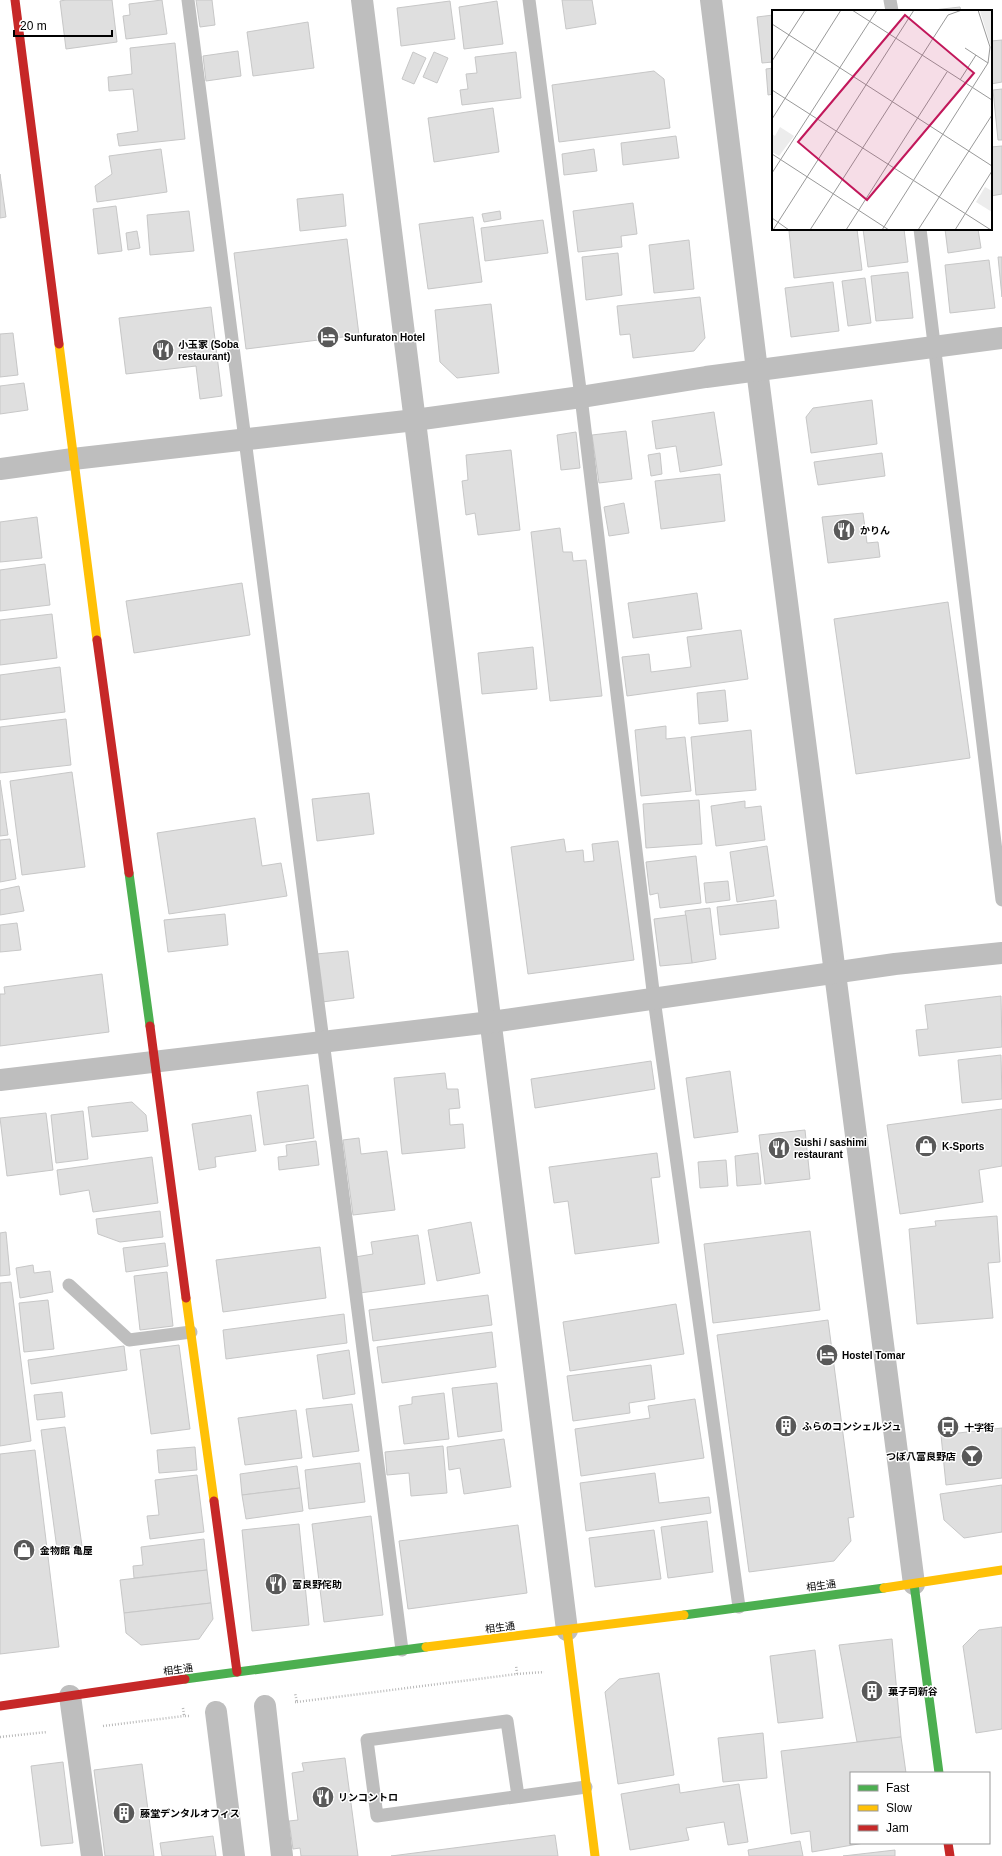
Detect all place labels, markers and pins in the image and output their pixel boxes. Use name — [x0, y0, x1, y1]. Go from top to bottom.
hotel icon: Sunfuraton Hotel — [315, 324, 341, 350]
place label: Sunfuraton Hotel — [344, 332, 425, 343]
restaurant icon: 小玉家 (Soba restaurant) — [150, 337, 176, 363]
place label: 小玉家 (Soba restaurant) — [178, 339, 239, 362]
restaurant icon: かりん — [831, 517, 857, 543]
place label: かりん — [860, 525, 890, 536]
shop icon: K-Sports — [913, 1133, 939, 1159]
restaurant icon: Sushi / sashimi restaurant — [766, 1135, 792, 1161]
place label: Sushi / sashimi restaurant — [794, 1137, 867, 1160]
place label: K-Sports — [942, 1141, 985, 1152]
hotel icon: Hostel Tomar — [814, 1342, 840, 1368]
place label: Hostel Tomar — [842, 1350, 905, 1361]
building icon: ふらのコンシェルジュ — [773, 1413, 799, 1439]
bus stop icon: 十字街 — [935, 1414, 961, 1440]
place label: ふらのコンシェルジュ — [802, 1421, 901, 1432]
place label: 十字街 — [964, 1422, 994, 1433]
bar icon: つぼ八富良野店 — [959, 1443, 985, 1469]
place label: つぼ八富良野店 — [886, 1451, 956, 1462]
shop icon: 金物館 亀屋 — [11, 1537, 37, 1563]
place label: 金物館 亀屋 — [40, 1545, 93, 1556]
restaurant icon: 富良野侘助 — [263, 1571, 289, 1597]
place label: 富良野侘助 — [292, 1579, 342, 1590]
building icon: 菓子司新谷 — [859, 1678, 885, 1704]
place label: 菓子司新谷 — [888, 1686, 938, 1697]
restaurant icon: リンコントロ — [310, 1784, 336, 1810]
place label: リンコントロ — [338, 1792, 398, 1803]
building icon: 藤堂デンタルオフィス — [111, 1800, 137, 1826]
place label: 藤堂デンタルオフィス — [140, 1808, 240, 1819]

